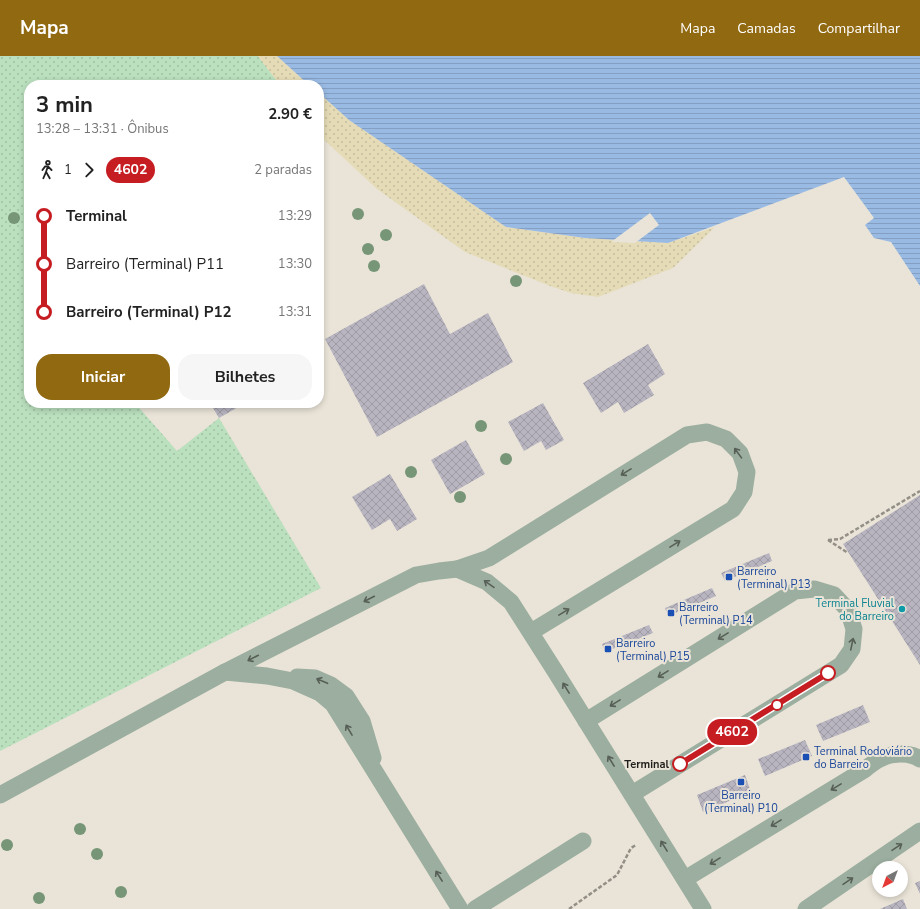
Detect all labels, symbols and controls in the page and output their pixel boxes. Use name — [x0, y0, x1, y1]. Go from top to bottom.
text: Mapa — [20, 15, 69, 41]
text: Mapa — [680, 19, 715, 38]
text: Camadas — [737, 19, 796, 38]
text: Compartilhar — [818, 19, 900, 38]
text: 3 min — [36, 90, 93, 120]
text: 2.90 € — [268, 104, 312, 124]
text: 13:28 – 13:31 · Ônibus — [36, 120, 169, 138]
icon: walk — [36, 159, 58, 181]
icon: forward — [78, 159, 100, 181]
text: 4602 — [114, 160, 147, 179]
text: 1 — [64, 161, 72, 179]
text: 2 paradas — [254, 161, 312, 179]
text: Terminal — [66, 206, 127, 226]
text: 13:29 — [278, 207, 312, 225]
text: Barreiro (Terminal) P11 — [66, 254, 224, 274]
text: 13:30 — [278, 255, 312, 273]
text: Barreiro (Terminal) P12 — [66, 302, 232, 322]
text: 13:31 — [278, 303, 312, 321]
button: Iniciar — [36, 354, 170, 400]
button: Bilhetes — [178, 354, 312, 400]
one-way arrow — [734, 447, 742, 458]
one-way arrow — [621, 468, 632, 477]
one-way arrow — [669, 540, 681, 548]
place label: Barreiro (Terminal) P13 — [737, 564, 811, 592]
marker: Barreiro (Terminal) P13 — [724, 572, 734, 582]
one-way arrow — [483, 580, 494, 588]
one-way arrow — [363, 595, 375, 603]
place label: Terminal Fluvial do Barreiro — [816, 596, 895, 624]
place label: Barreiro (Terminal) P14 — [679, 600, 753, 628]
marker: Terminal Fluvial do Barreiro — [897, 604, 907, 614]
one-way arrow — [558, 608, 569, 616]
marker: Barreiro (Terminal) P14 — [666, 608, 676, 618]
one-way arrow — [717, 632, 729, 640]
place label: Barreiro (Terminal) P15 — [616, 636, 690, 664]
one-way arrow — [848, 638, 856, 651]
marker: Barreiro (Terminal) P15 — [603, 644, 613, 654]
one-way arrow — [247, 655, 259, 662]
unlabelled marker — [820, 665, 836, 681]
one-way arrow — [657, 669, 668, 678]
one-way arrow — [316, 677, 328, 684]
one-way arrow — [561, 682, 569, 694]
one-way arrow — [610, 699, 621, 707]
unlabelled marker — [771, 699, 783, 711]
line badge: 4602 — [704, 719, 760, 745]
text: 4602 — [715, 722, 749, 741]
one-way arrow — [344, 724, 352, 736]
place label: Terminal Rodoviário do Barreiro — [814, 744, 912, 772]
marker: Terminal Rodoviário do Barreiro — [801, 752, 811, 762]
one-way arrow — [607, 755, 615, 766]
marker: Terminal — [672, 756, 688, 772]
place label: Terminal — [624, 757, 669, 772]
marker: Barreiro (Terminal) P10 — [736, 777, 746, 787]
one-way arrow — [831, 783, 842, 791]
place label: Barreiro (Terminal) P10 — [704, 788, 778, 816]
one-way arrow — [770, 820, 782, 828]
one-way arrow — [660, 841, 668, 852]
one-way arrow — [892, 843, 903, 851]
one-way arrow — [709, 857, 721, 865]
north arrow — [872, 861, 908, 897]
map controls — [872, 861, 908, 897]
one-way arrow — [435, 871, 443, 882]
one-way arrow — [842, 877, 853, 885]

